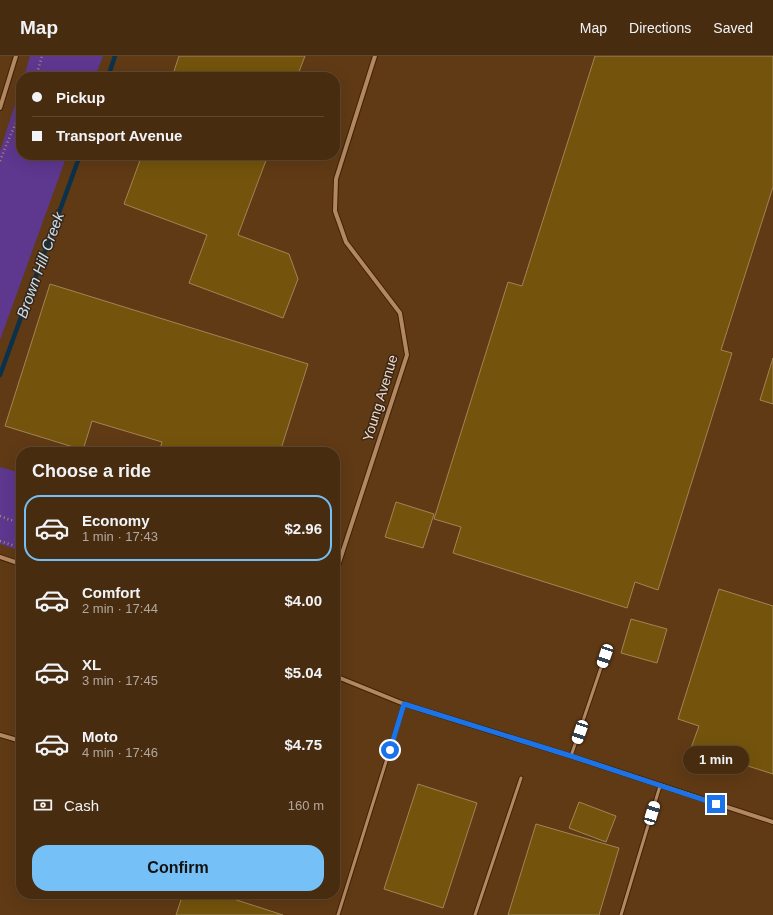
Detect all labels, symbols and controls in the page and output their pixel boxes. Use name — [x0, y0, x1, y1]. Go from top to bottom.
text: Map — [20, 17, 58, 38]
text: Map — [580, 20, 607, 36]
text: Directions — [629, 20, 691, 36]
text: Saved — [713, 20, 753, 36]
text: Pickup — [56, 89, 105, 106]
text: Transport Avenue — [56, 127, 182, 144]
water label: Brown Hill Creek — [13, 208, 68, 320]
street label: Young Avenue — [359, 353, 401, 443]
text: Choose a ride — [32, 461, 151, 481]
icon: car — [34, 510, 70, 546]
text: Economy — [82, 512, 150, 529]
text: $2.96 — [284, 520, 322, 537]
text: 1 min · 17:43 — [82, 529, 158, 544]
icon: car — [34, 582, 70, 618]
text: Comfort — [82, 584, 140, 601]
text: $4.00 — [284, 592, 322, 609]
text: 2 min · 17:44 — [82, 601, 158, 616]
car — [595, 643, 615, 669]
icon: car — [34, 654, 70, 690]
text: XL — [82, 656, 101, 673]
text: $5.04 — [284, 664, 322, 681]
text: 3 min · 17:45 — [82, 673, 158, 688]
car — [570, 719, 590, 745]
icon: car — [34, 726, 70, 762]
text: Moto — [82, 728, 118, 745]
text: $4.75 — [284, 736, 322, 753]
route start — [381, 741, 399, 759]
text: 4 min · 17:46 — [82, 745, 158, 760]
callout: 1 min — [683, 746, 749, 774]
text: 1 min — [699, 752, 733, 767]
icon: cash — [32, 794, 54, 816]
route end — [707, 795, 725, 813]
text: Cash — [64, 797, 99, 814]
text: 160 m — [288, 798, 324, 813]
car — [643, 800, 661, 826]
button: Confirm — [32, 845, 324, 891]

